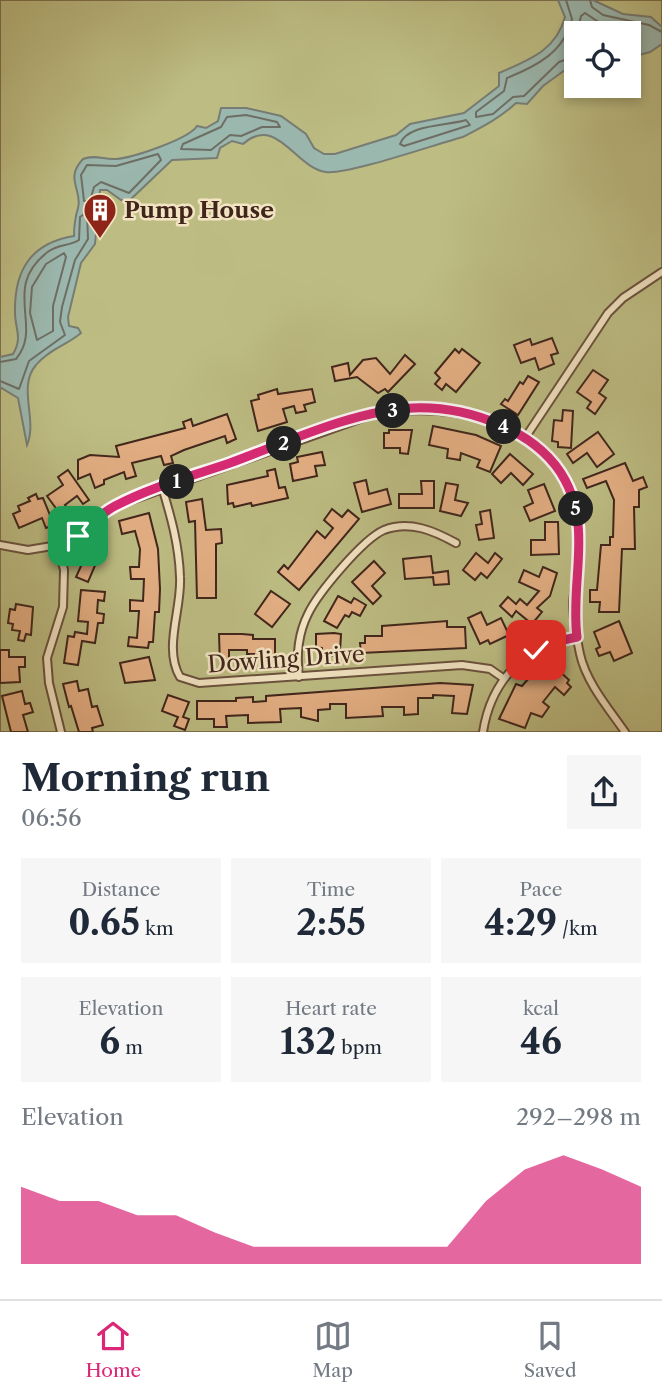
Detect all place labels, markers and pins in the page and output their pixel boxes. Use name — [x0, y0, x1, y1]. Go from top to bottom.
building icon: Pump House — [81, 191, 119, 240]
place label: Pump House — [124, 196, 274, 224]
pin: 3 — [376, 394, 410, 428]
pin: 4 — [486, 410, 522, 444]
pin: 2 — [266, 426, 302, 462]
pin: 1 — [160, 464, 194, 500]
pin: 5 — [558, 491, 594, 526]
pin — [48, 506, 108, 566]
pin — [506, 620, 566, 680]

